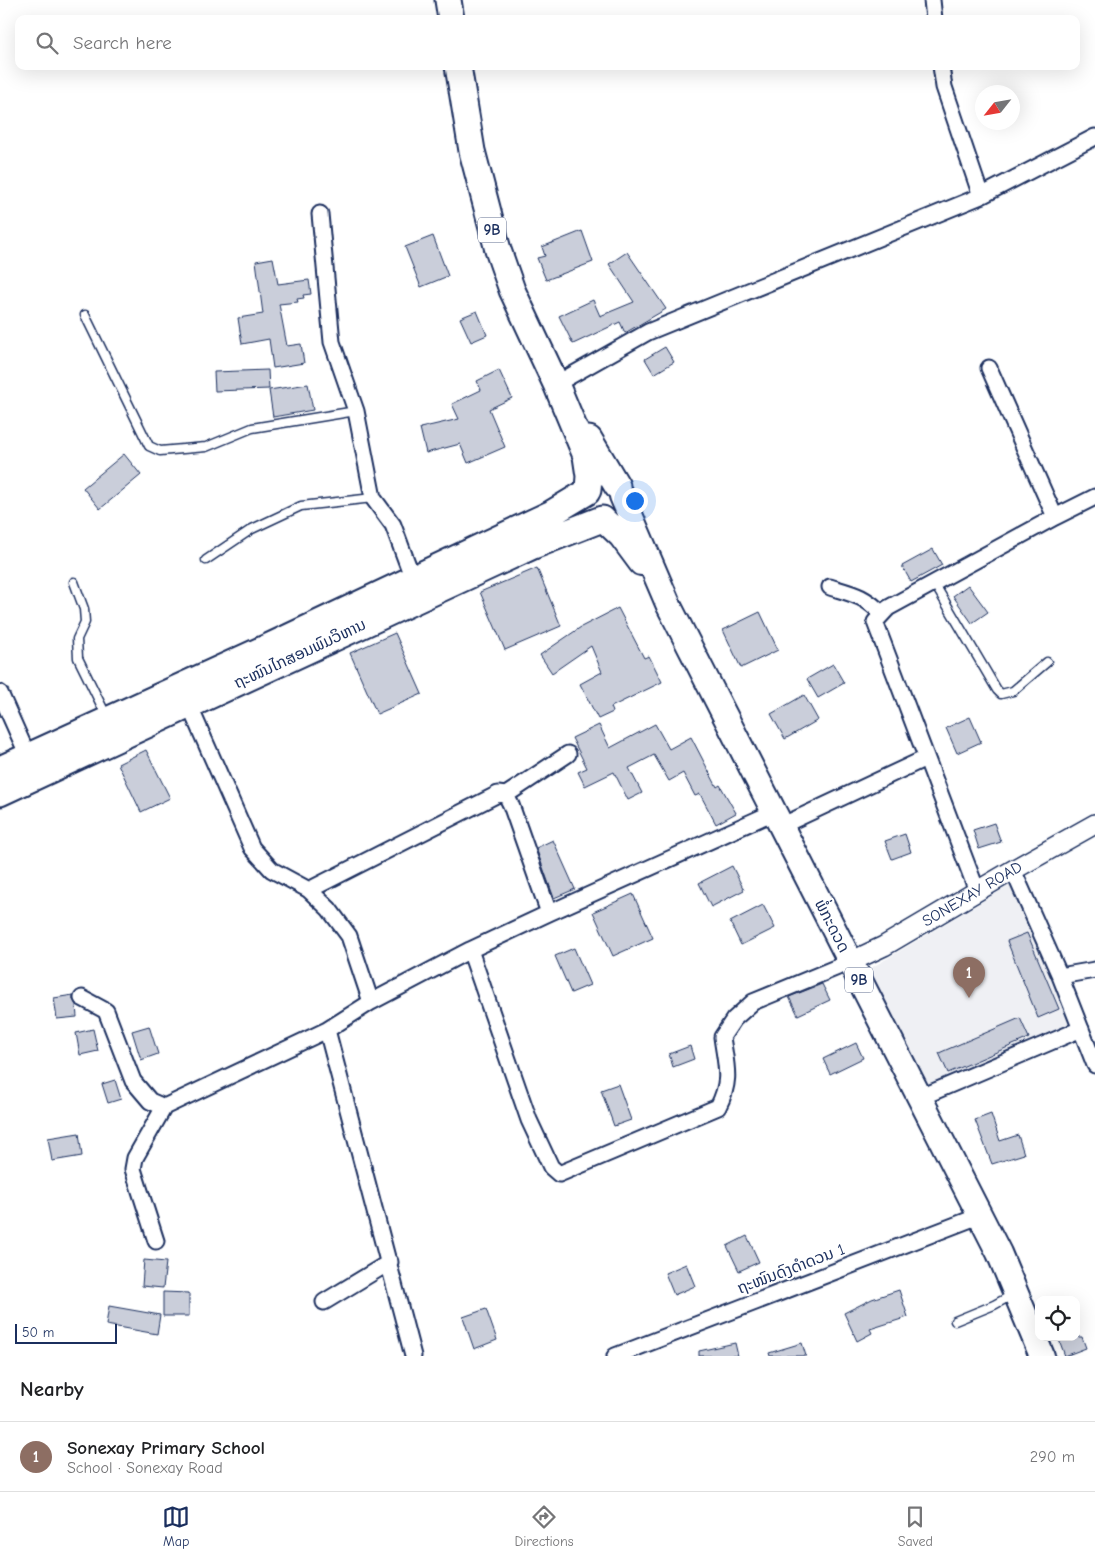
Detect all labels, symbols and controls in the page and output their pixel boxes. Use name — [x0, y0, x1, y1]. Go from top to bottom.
search box — [15, 15, 1080, 70]
icon: search — [33, 29, 61, 57]
text: Search here — [73, 32, 172, 54]
north arrow — [975, 85, 1020, 130]
road number: 9B — [478, 218, 506, 242]
your location — [622, 488, 648, 514]
street label: ຖະໜົນໄກສອນພົມວິຫານ — [231, 615, 369, 693]
street label: SONEXAY ROAD — [919, 858, 1025, 930]
street label: ພໍ່ກະດວດ — [811, 895, 856, 956]
pin: 1 — [953, 957, 985, 998]
road number: 9B — [845, 968, 873, 992]
street label: ຖະໜົນດົງດຳດວນ 1 — [735, 1240, 847, 1298]
map controls — [1035, 1296, 1080, 1341]
button: locate — [1035, 1296, 1080, 1341]
scale bar — [15, 1321, 118, 1344]
text: 50 m — [22, 1324, 54, 1341]
text: Nearby — [20, 1377, 84, 1401]
text: Sonexay Primary School — [67, 1437, 265, 1459]
text: 1 — [33, 1448, 39, 1466]
text: 290 m — [1030, 1448, 1075, 1466]
text: School · Sonexay Road — [67, 1459, 223, 1477]
tab: Map — [162, 1503, 190, 1550]
tab: Directions — [514, 1503, 574, 1550]
tab: Saved — [898, 1503, 933, 1550]

